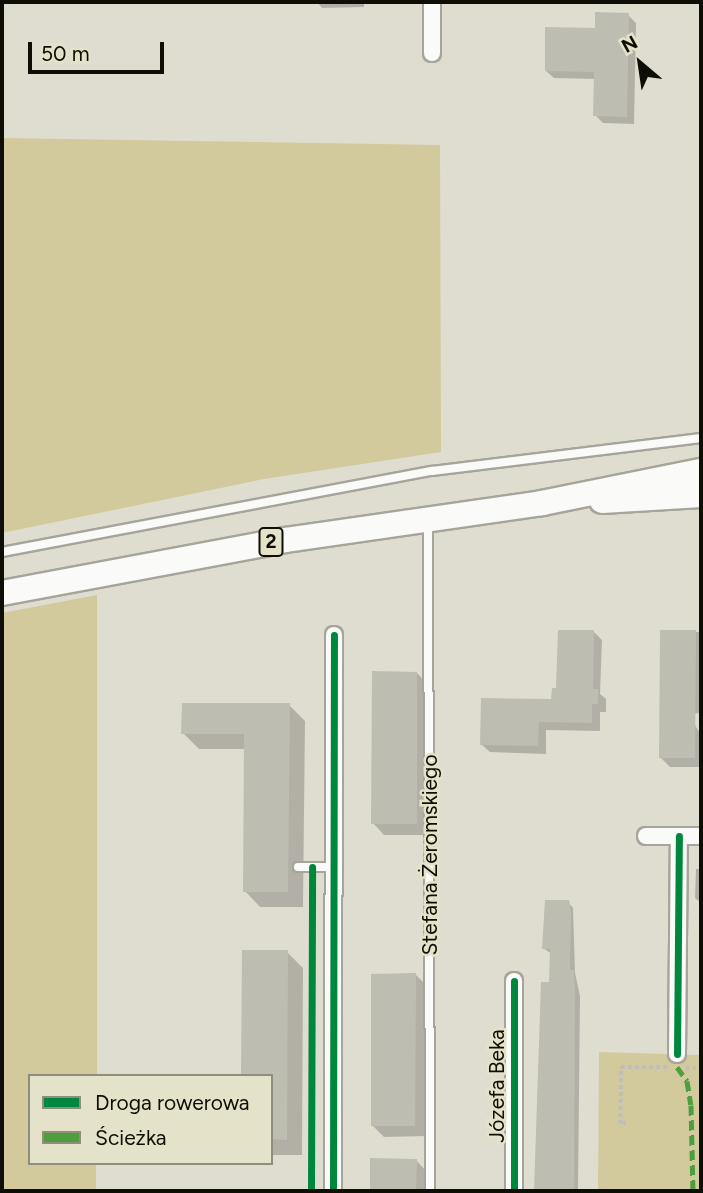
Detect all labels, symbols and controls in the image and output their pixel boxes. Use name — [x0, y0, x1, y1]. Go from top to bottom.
scale bar — [32, 28, 168, 72]
north arrow — [605, 28, 675, 98]
text: N — [618, 31, 642, 58]
text: 50 m — [41, 41, 90, 66]
road number: 2 — [257, 526, 285, 558]
street label: Stefana Żeromskiego — [417, 754, 443, 956]
street label: Józefa Beka — [484, 1029, 510, 1143]
legend — [28, 1074, 273, 1165]
text: Droga rowerowa — [95, 1090, 250, 1115]
text: Ścieżka — [95, 1125, 167, 1150]

